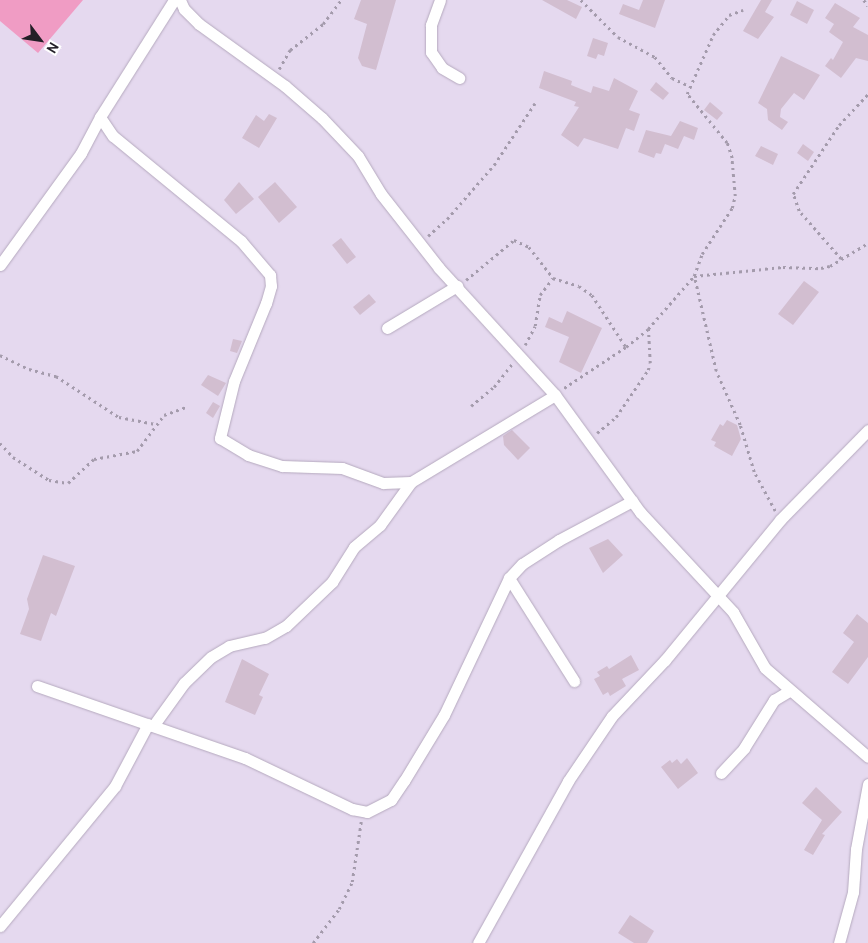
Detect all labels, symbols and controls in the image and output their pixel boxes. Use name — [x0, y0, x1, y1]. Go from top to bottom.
north arrow — [15, 15, 65, 65]
text: N — [43, 39, 63, 57]

